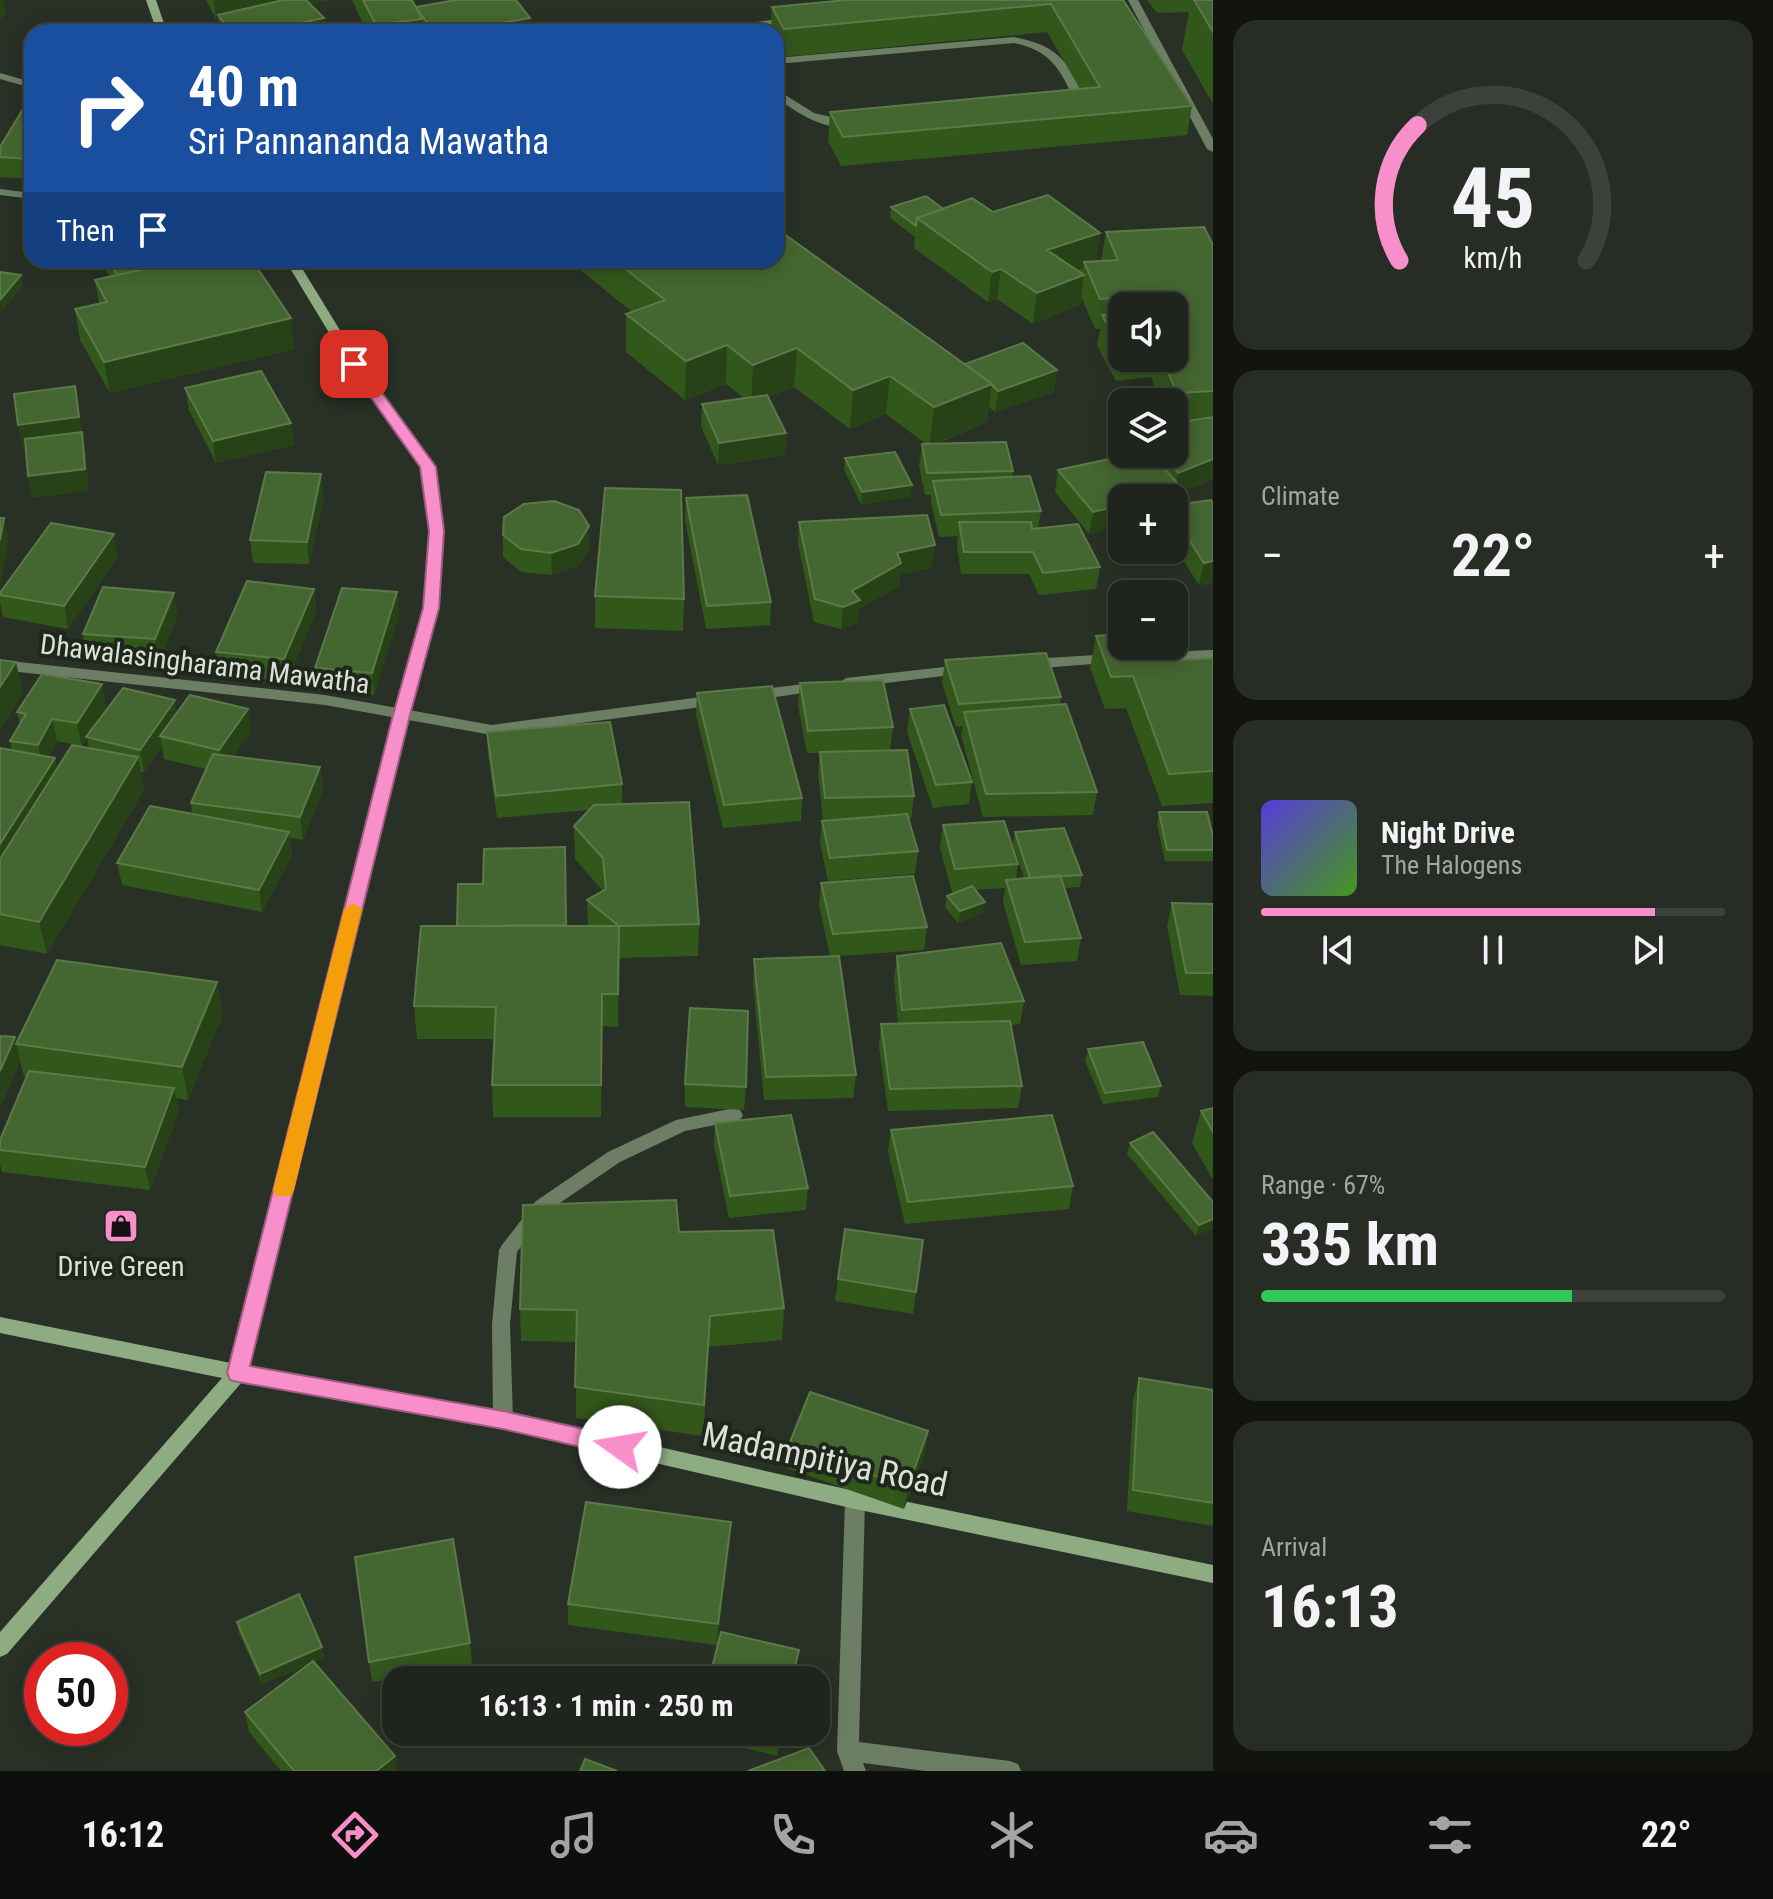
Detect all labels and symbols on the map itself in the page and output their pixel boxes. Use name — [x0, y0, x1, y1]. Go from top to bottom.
pin — [320, 330, 388, 398]
street label: Dhawalasingharama Mawatha — [38, 627, 372, 701]
shop icon: Drive Green — [102, 1207, 140, 1245]
place label: Drive Green — [58, 1250, 184, 1283]
position arrow — [578, 1405, 662, 1489]
street label: Madampitiya Road — [699, 1414, 951, 1504]
speed limit sign: 50 — [24, 1642, 128, 1746]

